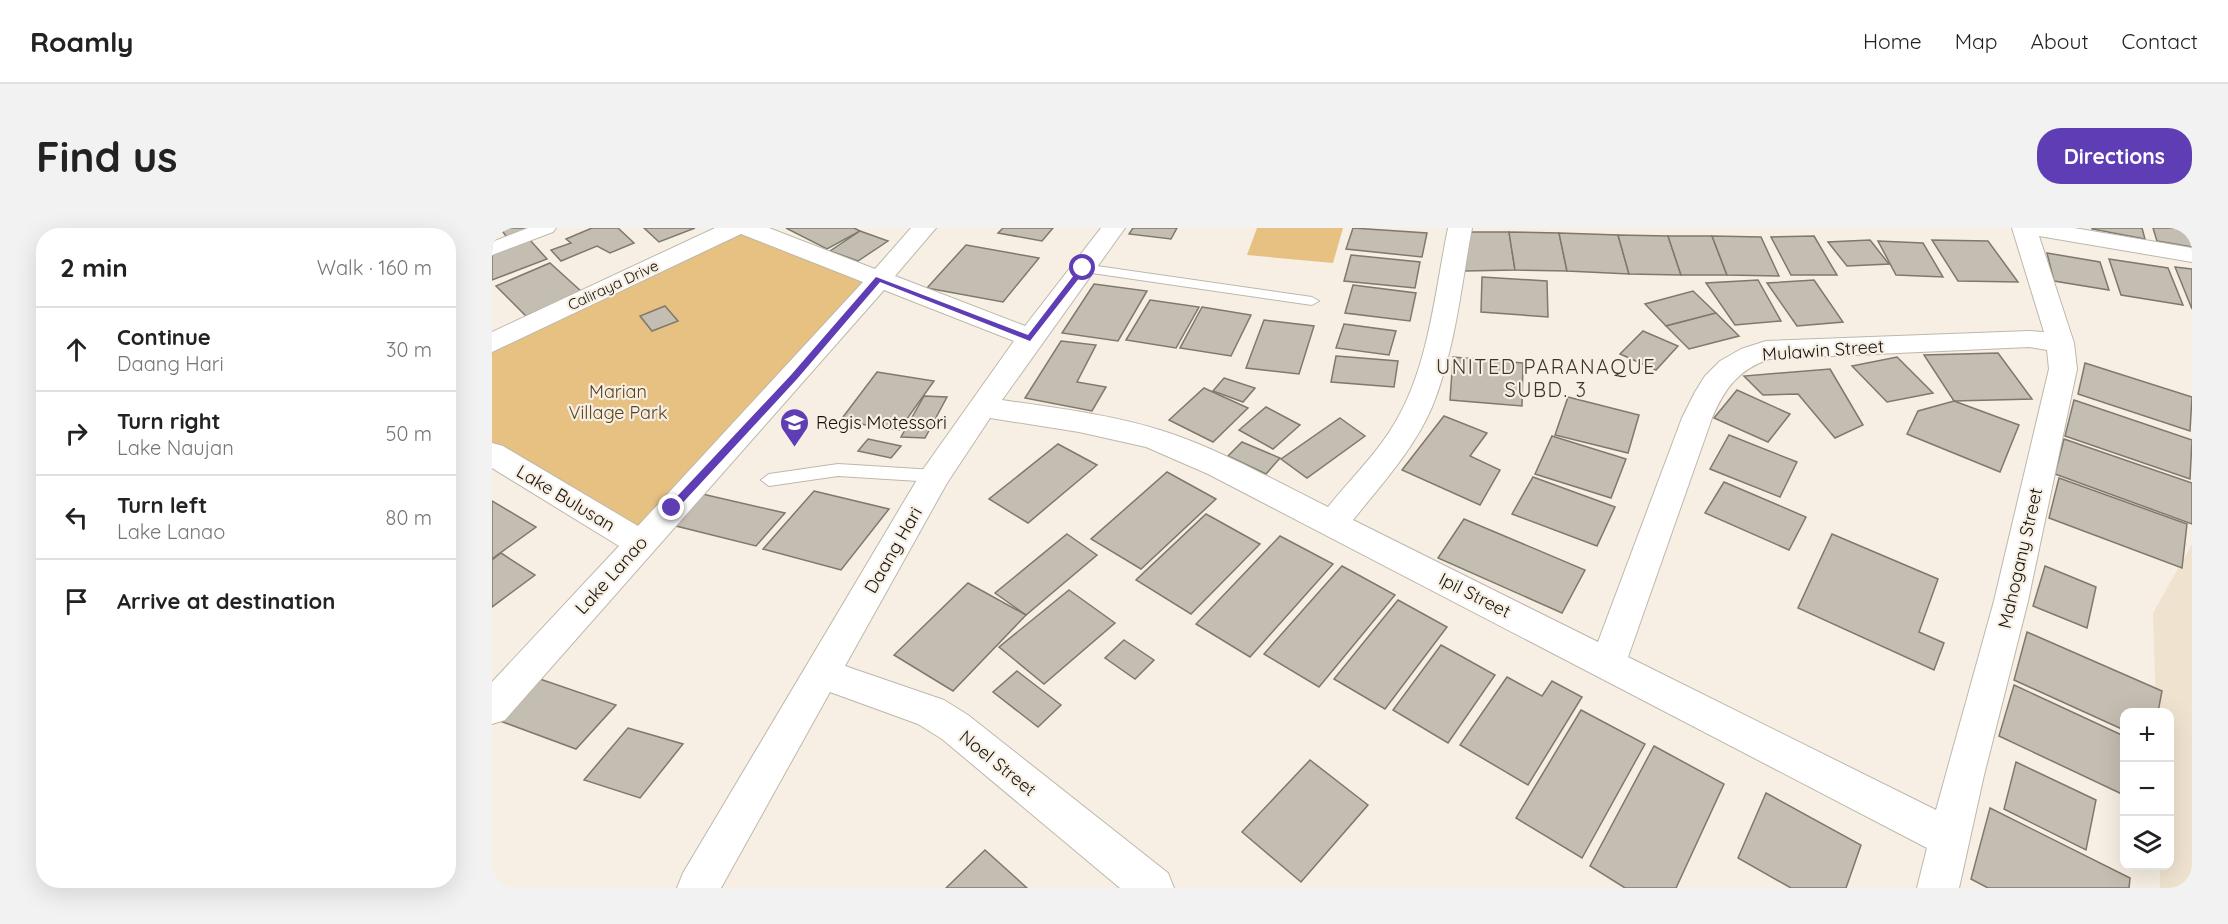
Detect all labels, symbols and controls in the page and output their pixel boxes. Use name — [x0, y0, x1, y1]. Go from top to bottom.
text: Roamly — [30, 24, 134, 59]
text: Home — [1863, 28, 1922, 54]
text: Map — [1955, 28, 1998, 54]
text: About — [2031, 28, 2089, 54]
text: Contact — [2122, 28, 2198, 54]
button: Directions — [2037, 128, 2192, 184]
text: Find us — [36, 130, 178, 183]
text: 2 min — [60, 251, 128, 284]
route start — [1069, 254, 1095, 280]
text: Walk · 160 m — [317, 255, 432, 280]
street label: Caliraya Drive — [565, 256, 661, 314]
text: Continue — [117, 323, 211, 351]
icon: ahead — [60, 333, 93, 366]
street label: Mulawin Street — [1761, 334, 1885, 366]
text: 30 m — [386, 337, 432, 362]
text: Daang Hari — [117, 351, 224, 376]
district label: UNITED PARANAQUE SUBD. 3 — [1436, 354, 1656, 402]
park label: Marian Village Park — [568, 380, 668, 424]
school or university icon: Regis Motessori — [779, 406, 811, 448]
text: Turn right — [117, 407, 221, 435]
place label: Regis Motessori — [816, 411, 947, 434]
icon: right — [60, 417, 93, 450]
text: 50 m — [386, 421, 432, 446]
text: Lake Naujan — [117, 435, 234, 460]
street label: Lake Bulusan — [513, 460, 619, 536]
street label: Mahogany Street — [1993, 485, 2047, 631]
text: Turn left — [117, 491, 207, 519]
route end — [658, 494, 684, 520]
icon: left — [60, 501, 93, 534]
street label: Daang Hari — [859, 503, 927, 597]
text: 80 m — [386, 505, 432, 530]
text: Lake Lanao — [117, 519, 225, 544]
street label: Lake Lanao — [570, 531, 652, 619]
street label: Ipil Street — [1435, 567, 1515, 623]
icon: arrive — [60, 585, 93, 618]
text: Arrive at destination — [117, 587, 335, 615]
map controls — [2120, 708, 2174, 870]
button: + — [2120, 708, 2174, 762]
street label: Noel Street — [955, 725, 1041, 801]
button: − — [2120, 762, 2174, 816]
button: layers — [2120, 816, 2174, 870]

